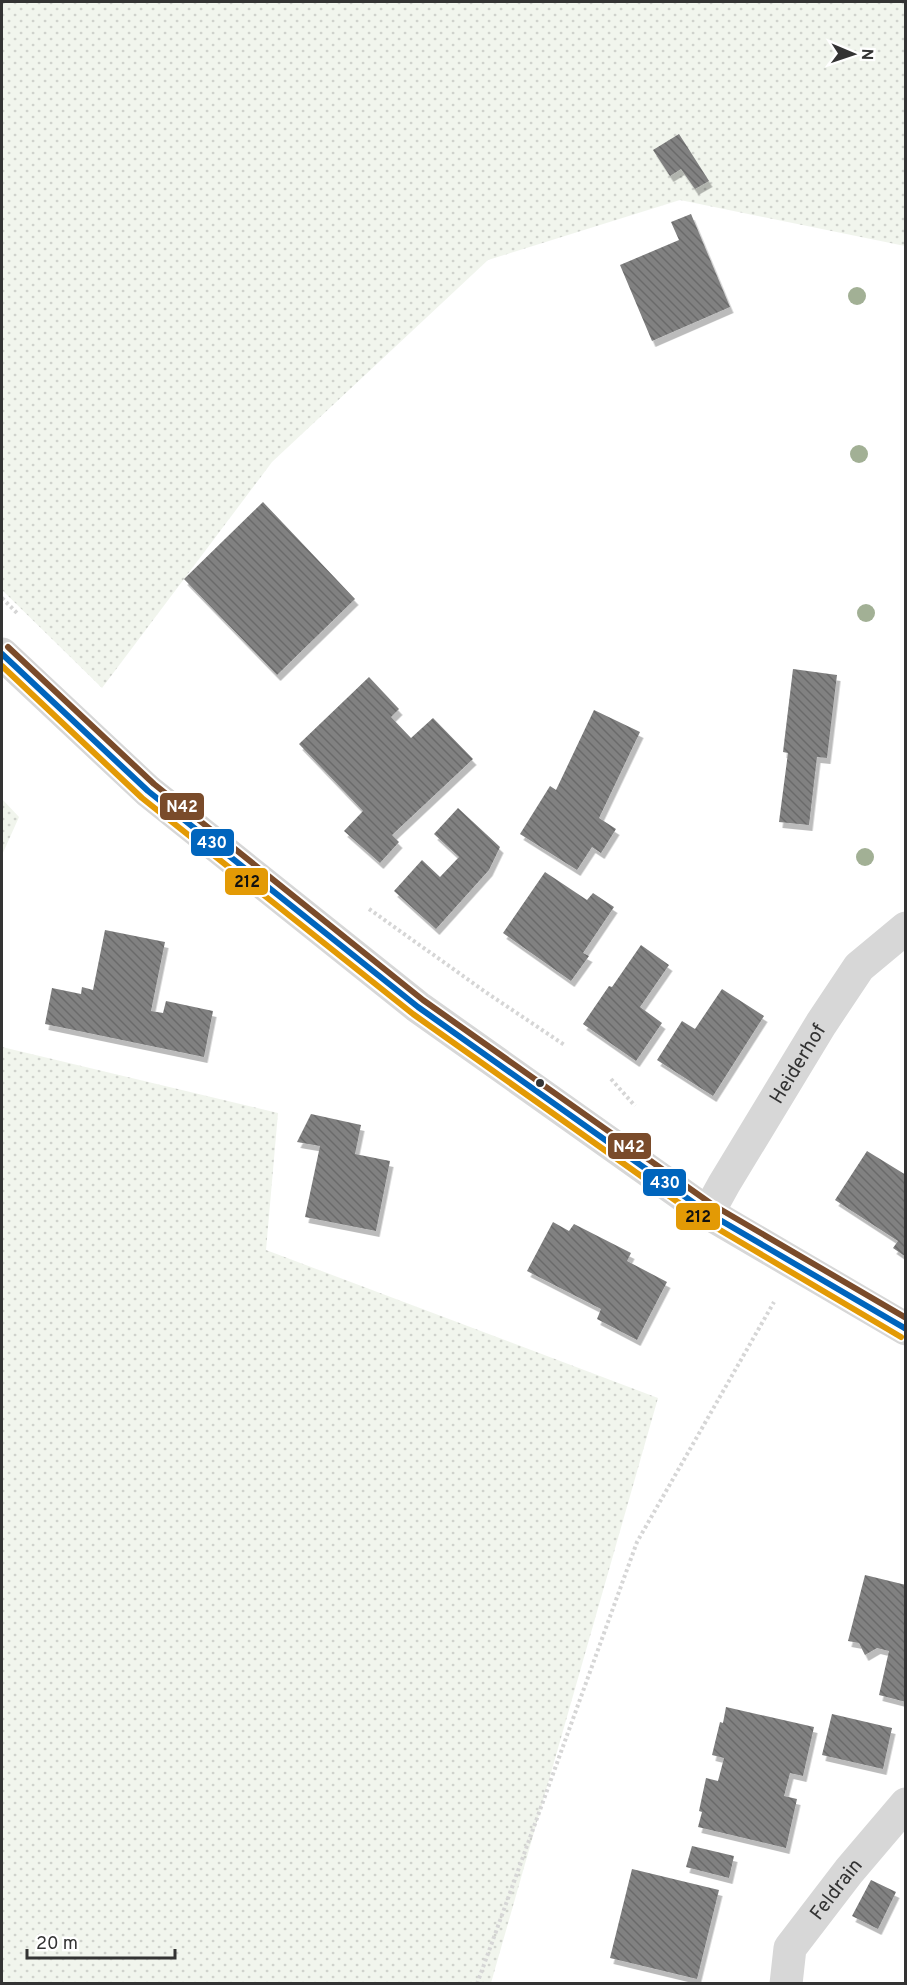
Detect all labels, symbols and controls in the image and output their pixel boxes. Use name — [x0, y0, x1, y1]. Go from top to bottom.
north arrow — [823, 24, 883, 84]
text: N — [856, 48, 876, 61]
line badge: N42 — [159, 792, 205, 821]
text: N42 — [166, 798, 198, 818]
line badge: 430 — [190, 828, 235, 857]
text: 430 — [197, 834, 227, 854]
line badge: 212 — [224, 867, 269, 896]
text: 212 — [234, 873, 260, 893]
street label: Heiderhof — [765, 1019, 833, 1109]
unlabelled marker — [534, 1077, 546, 1089]
line badge: N42 — [607, 1132, 652, 1160]
text: N42 — [613, 1138, 645, 1158]
line badge: 430 — [642, 1168, 687, 1197]
text: 430 — [650, 1174, 680, 1194]
line badge: 212 — [675, 1202, 721, 1231]
text: 212 — [685, 1208, 711, 1228]
street label: Feldrain — [805, 1854, 869, 1926]
scale bar — [27, 1922, 176, 1960]
text: 20 m — [36, 1933, 78, 1956]

